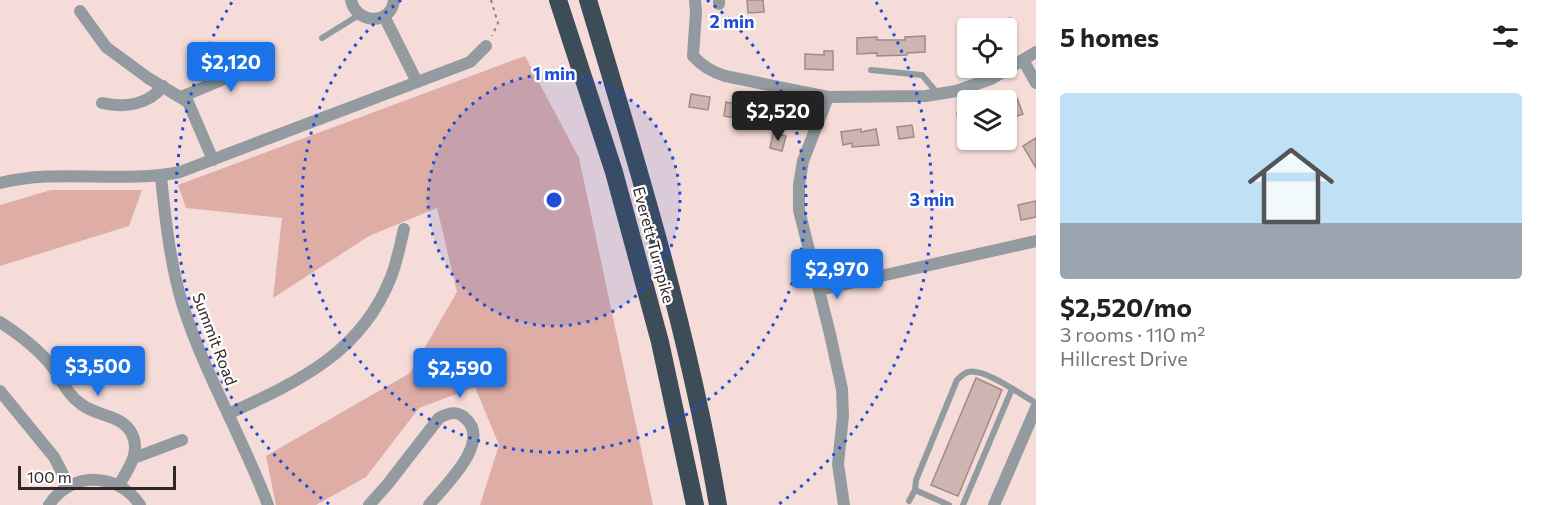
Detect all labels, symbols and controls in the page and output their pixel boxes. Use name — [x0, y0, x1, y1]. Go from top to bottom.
text: 2 min — [710, 10, 754, 32]
map controls — [957, 18, 1017, 150]
button: locate — [957, 18, 1017, 78]
icon: filters — [1489, 20, 1522, 53]
text: 5 homes — [1060, 21, 1159, 52]
pin: $2,120 — [182, 42, 280, 93]
text: $2,120 — [201, 49, 261, 73]
text: 1 min — [533, 62, 575, 84]
button: layers — [957, 90, 1017, 150]
pin: $2,520 — [729, 91, 827, 142]
text: $2,520 — [746, 98, 810, 122]
icon: home — [1237, 132, 1345, 240]
street label: Everett Turnpike — [630, 184, 679, 305]
text: 3 min — [909, 188, 955, 210]
centre of rings — [544, 190, 564, 210]
pin: $2,970 — [788, 249, 886, 300]
text: $2,970 — [805, 256, 869, 280]
street label: Summit Road — [189, 290, 242, 388]
text: $2,520/mo — [1060, 291, 1192, 322]
text: 3 rooms · 110 m² — [1060, 322, 1205, 346]
pin: $3,500 — [49, 346, 147, 397]
text: Hillcrest Drive — [1060, 346, 1188, 370]
pin: $2,590 — [411, 348, 509, 399]
text: $3,500 — [65, 353, 131, 377]
text: $2,590 — [427, 355, 493, 379]
scale bar — [18, 463, 176, 490]
text: 100 m — [27, 467, 72, 486]

